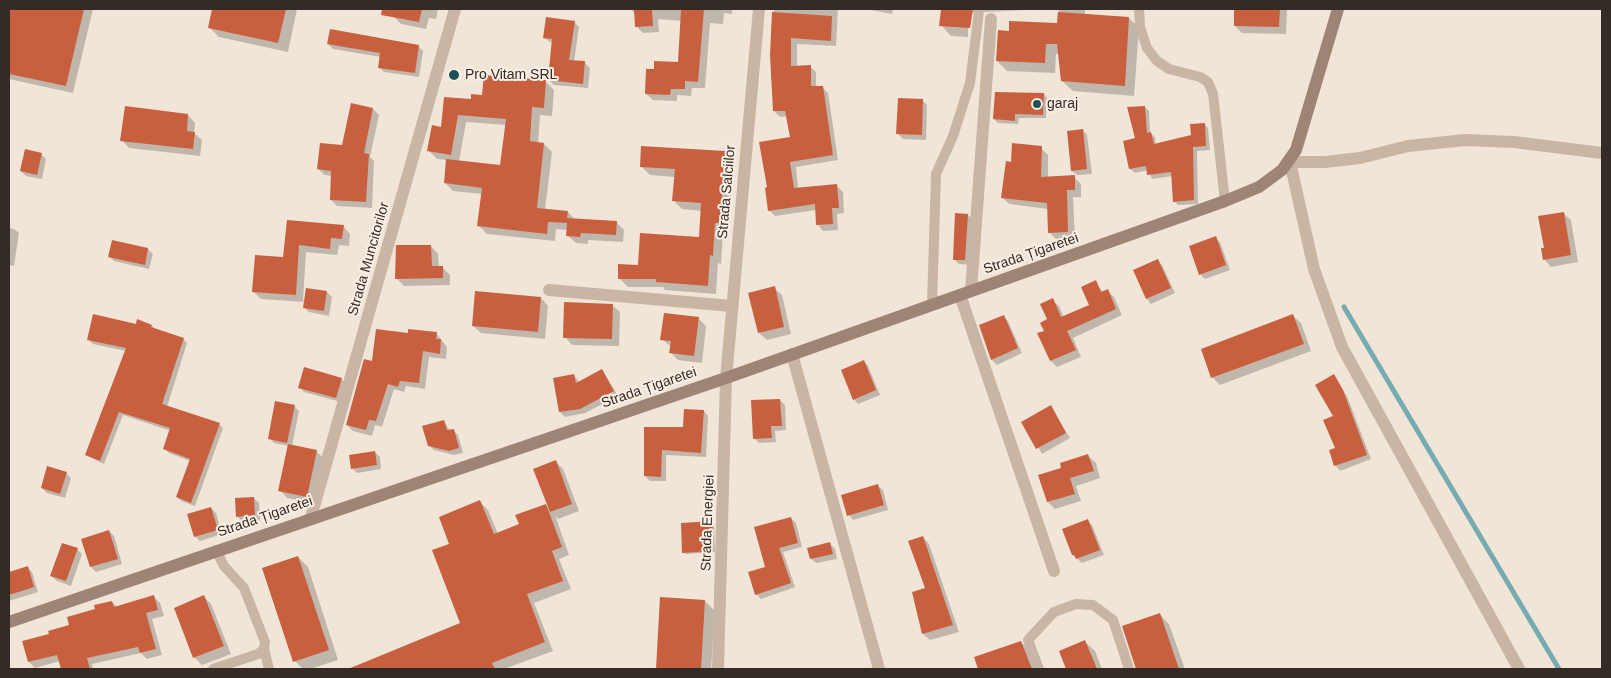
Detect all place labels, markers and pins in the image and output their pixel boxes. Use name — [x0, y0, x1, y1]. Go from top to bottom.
place label: Pro Vitam SRL — [465, 67, 557, 83]
marker: Pro Vitam SRL — [447, 68, 461, 82]
place label: garaj — [1047, 96, 1078, 112]
marker: garaj — [1031, 98, 1043, 110]

